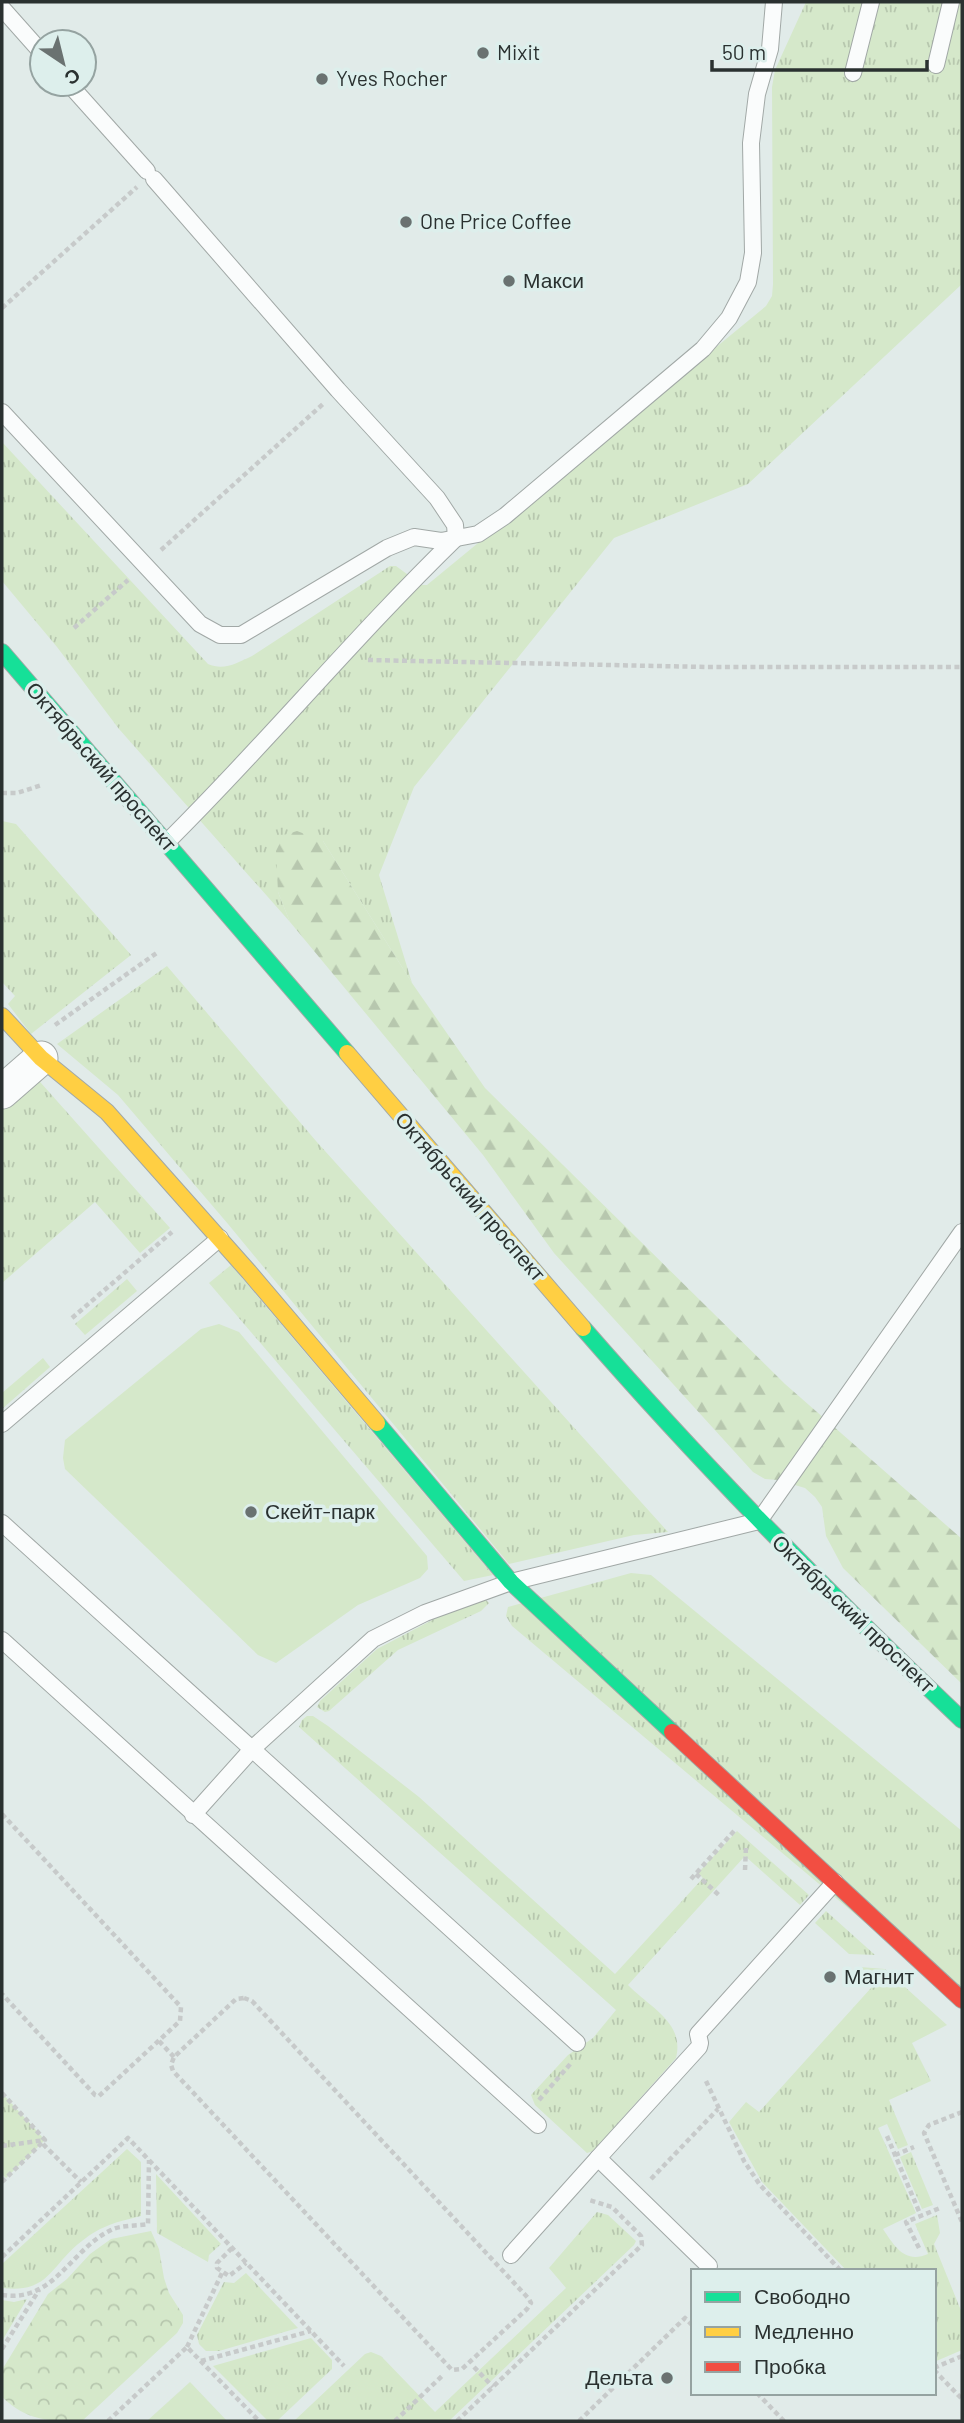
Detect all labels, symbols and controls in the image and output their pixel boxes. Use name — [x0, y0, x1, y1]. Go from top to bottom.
north arrow — [28, 28, 98, 98]
scale bar — [712, 28, 927, 72]
place label: Mixit — [497, 39, 540, 64]
text: 50 m — [722, 39, 766, 64]
marker: Mixit — [475, 45, 491, 61]
text: С — [61, 64, 85, 91]
place label: Yves Rocher — [336, 65, 448, 90]
marker: Yves Rocher — [314, 71, 330, 87]
place label: One Price Coffee — [420, 208, 572, 233]
marker: One Price Coffee — [398, 214, 414, 230]
place label: Макси — [523, 267, 584, 292]
marker: Макси — [501, 273, 517, 289]
street label: Октябрьский проспект — [22, 676, 183, 856]
street label: Октябрьский проспект — [391, 1106, 552, 1286]
place label: Скейт-парк — [265, 1498, 376, 1523]
marker: Скейт-парк — [243, 1504, 259, 1520]
street label: Октябрьский проспект — [768, 1529, 941, 1697]
place label: Магнит — [844, 1963, 914, 1988]
marker: Магнит — [822, 1969, 838, 1985]
legend — [691, 2269, 936, 2395]
text: Свободно — [754, 2283, 851, 2308]
text: Медленно — [754, 2318, 854, 2343]
text: Пробка — [754, 2353, 826, 2378]
place label: Дельта — [585, 2364, 653, 2389]
marker: Дельта — [659, 2370, 675, 2386]

